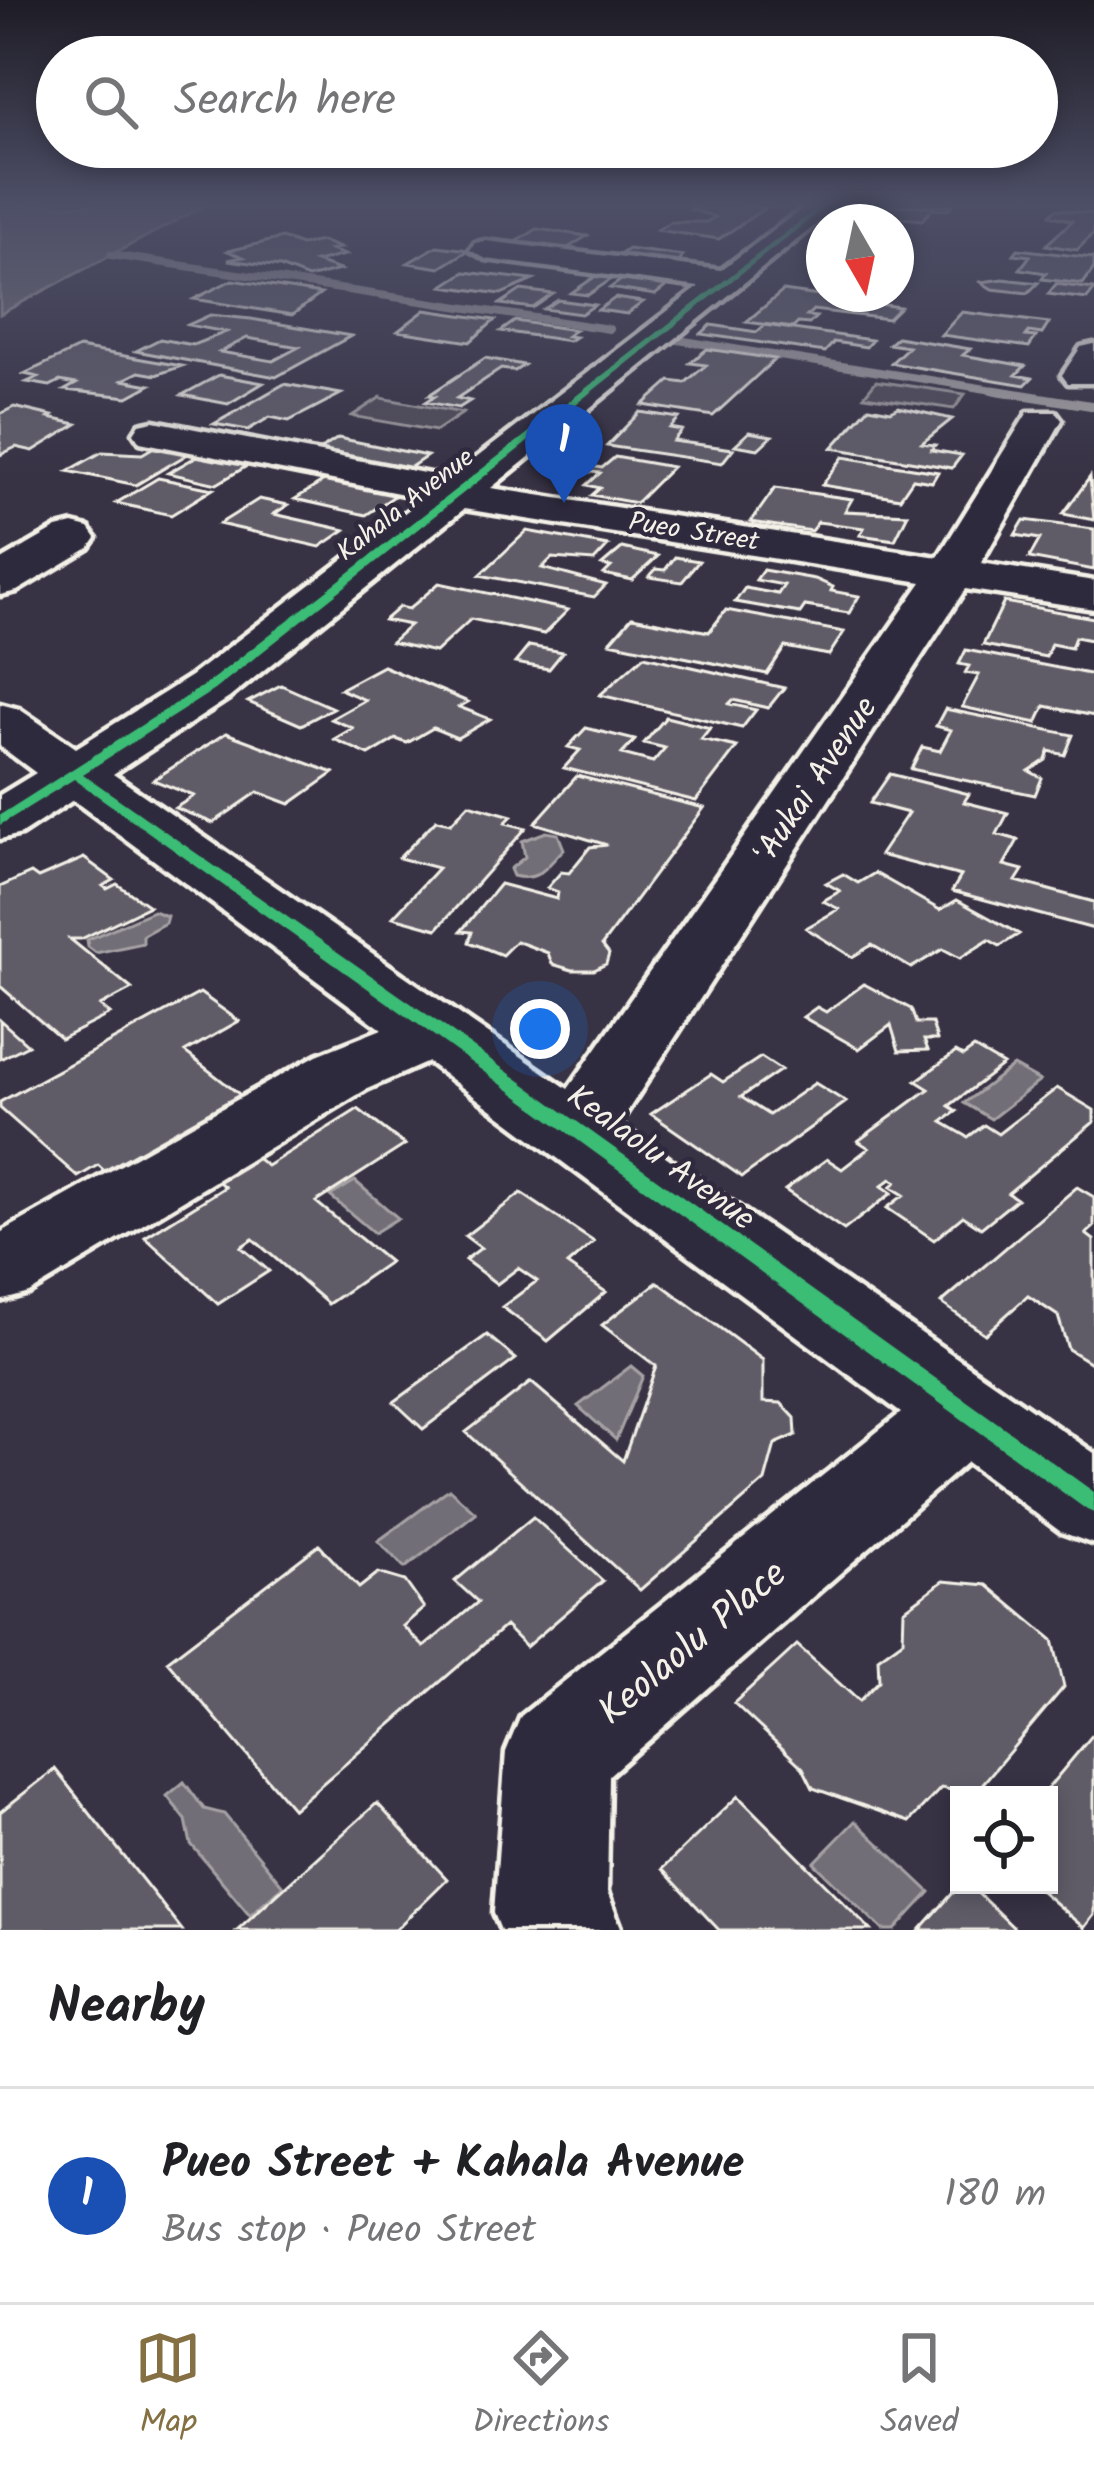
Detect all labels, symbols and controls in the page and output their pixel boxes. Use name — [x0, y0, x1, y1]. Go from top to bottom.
search box — [36, 36, 1058, 168]
text: Search here — [174, 66, 396, 138]
icon: search — [78, 69, 144, 135]
north arrow — [806, 204, 914, 312]
pin: 1 — [525, 404, 603, 503]
street label: Kahala Avenue — [328, 437, 484, 573]
street label: Pueo Street — [626, 501, 763, 564]
street label: ʻAukai Avenue — [741, 686, 893, 876]
your location — [510, 999, 570, 1059]
street label: Kealaolu Avenue — [554, 1072, 766, 1246]
street label: Keolaolu Place — [585, 1546, 802, 1742]
map controls — [950, 1786, 1058, 1894]
button: locate — [950, 1786, 1058, 1894]
text: Nearby — [48, 1968, 205, 2049]
text: Pueo Street + Kahala Avenue — [162, 2129, 744, 2201]
text: 1 — [81, 2165, 93, 2227]
text: 180 m — [944, 2165, 1046, 2227]
text: Bus stop · Pueo Street — [162, 2201, 536, 2263]
tab: Map — [135, 2325, 201, 2450]
tab: Directions — [472, 2325, 609, 2450]
tab: Saved — [880, 2325, 959, 2450]

